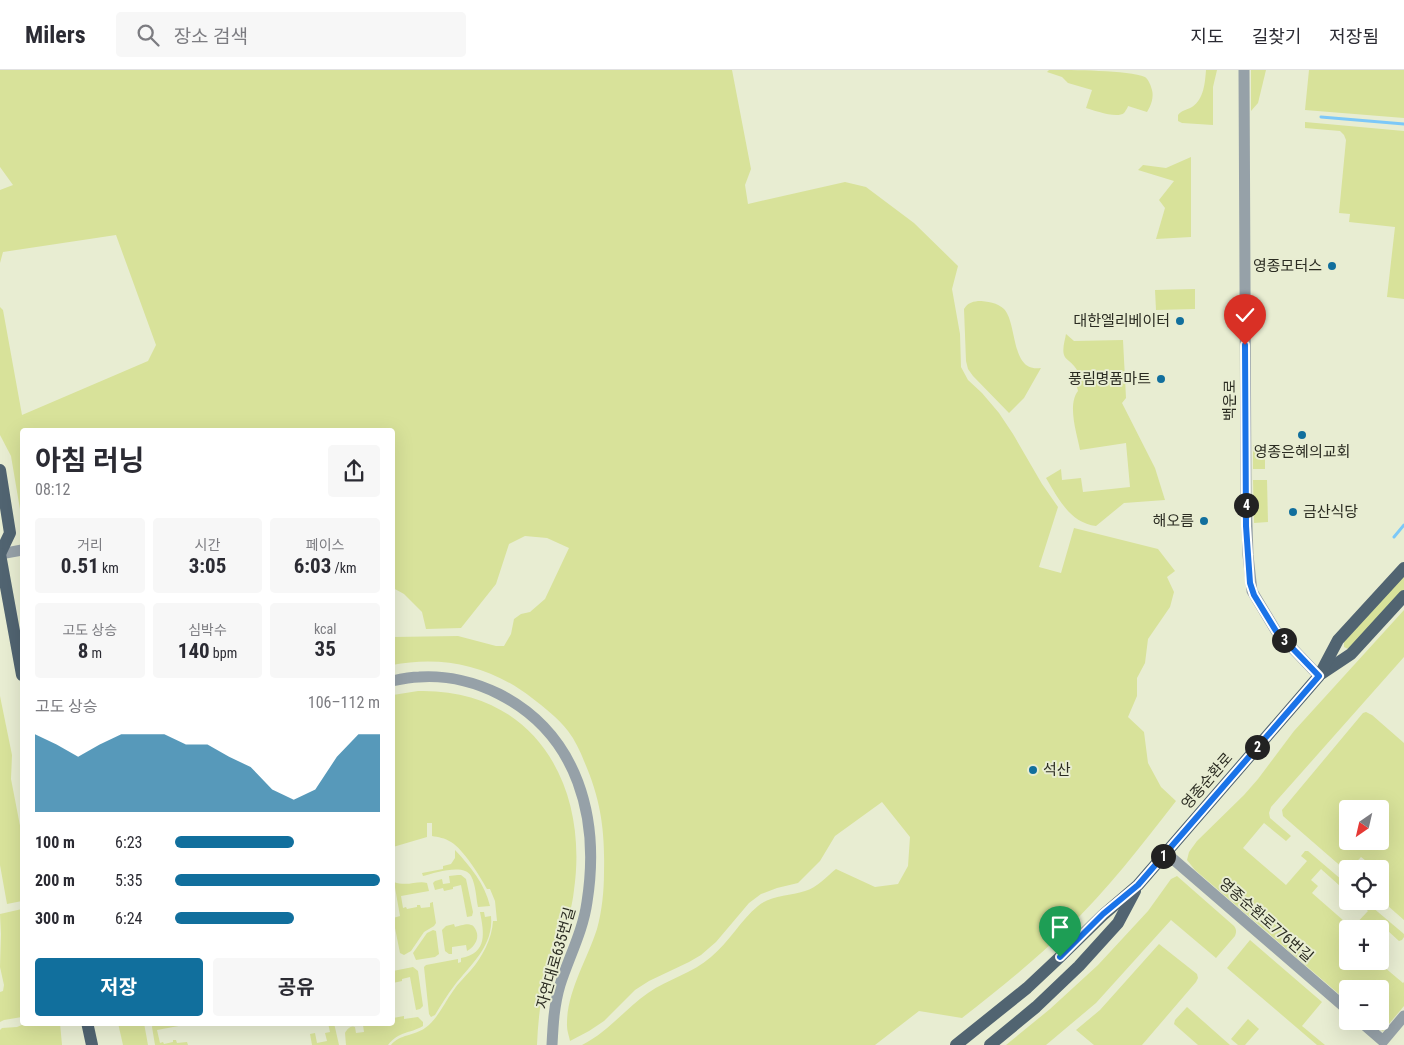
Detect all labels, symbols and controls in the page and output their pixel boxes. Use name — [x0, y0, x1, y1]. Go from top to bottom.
search box — [116, 12, 466, 57]
text: Milers — [25, 21, 86, 49]
icon: search — [134, 21, 162, 49]
text: 장소 검색 — [174, 25, 248, 48]
text: 지도 — [1191, 26, 1224, 47]
text: 길찾기 — [1252, 26, 1301, 47]
text: 저장됨 — [1329, 26, 1379, 47]
place label: 영종모터스 — [1253, 257, 1322, 275]
marker: 영종모터스 — [1326, 260, 1338, 272]
pin — [1224, 294, 1266, 345]
icon: check — [1231, 301, 1259, 329]
place label: 대한엘리베이터 — [1073, 312, 1170, 330]
marker: 대한엘리베이터 — [1174, 315, 1186, 327]
place label: 풍림명품마트 — [1068, 370, 1151, 388]
marker: 풍림명품마트 — [1155, 373, 1167, 385]
street label: 백운로 — [1221, 379, 1239, 421]
marker: 영종은혜의교회 — [1296, 429, 1308, 441]
place label: 영종은혜의교회 — [1254, 443, 1350, 461]
text: 아침 러닝 — [35, 444, 145, 477]
button: share — [328, 445, 380, 497]
text: 08:12 — [35, 480, 70, 499]
pin: 4 — [1234, 492, 1258, 518]
text: 4 — [1243, 497, 1250, 513]
place label: 금산식당 — [1303, 503, 1358, 521]
marker: 금산식당 — [1287, 506, 1299, 518]
place label: 해오름 — [1153, 512, 1194, 530]
marker: 해오름 — [1198, 515, 1210, 527]
text: 거리 — [77, 537, 103, 553]
text: 시간 — [195, 537, 220, 553]
text: 페이스 — [306, 537, 344, 553]
text: 0.51 — [61, 554, 99, 578]
text: 3:05 — [189, 554, 226, 578]
text: 6:03 — [294, 554, 331, 578]
text: km — [99, 560, 119, 576]
text: /km — [331, 560, 357, 576]
text: kcal — [314, 621, 336, 637]
text: 고도 상승 — [62, 622, 117, 638]
text: 심박수 — [188, 622, 227, 638]
pin: 3 — [1272, 628, 1296, 652]
text: 3 — [1281, 632, 1288, 648]
text: 35 — [315, 637, 336, 661]
text: 8 — [78, 639, 88, 663]
text: 140 — [178, 639, 210, 663]
text: m — [88, 645, 102, 661]
text: bpm — [210, 645, 237, 661]
text: 106–112 m — [308, 693, 380, 712]
text: 고도 상승 — [35, 697, 98, 716]
pin: 2 — [1244, 734, 1270, 760]
text: 2 — [1254, 739, 1261, 755]
street label: 영종순환로 — [1178, 749, 1236, 813]
place label: 석산 — [1043, 761, 1071, 779]
marker: 석산 — [1027, 764, 1039, 776]
north arrow — [1339, 800, 1389, 850]
map controls — [1339, 800, 1389, 1030]
text: 100 m — [35, 833, 75, 852]
text: 6:23 — [115, 833, 142, 852]
pin: 1 — [1150, 844, 1176, 868]
text: 1 — [1160, 848, 1167, 864]
button: locate — [1339, 860, 1389, 910]
text: 200 m — [35, 871, 75, 890]
text: 5:35 — [115, 871, 142, 890]
street label: 영종순환로776번길 — [1215, 874, 1317, 966]
street label: 자연대로635번길 — [533, 905, 579, 1011]
pin — [1039, 906, 1081, 957]
text: 300 m — [35, 909, 75, 928]
text: 6:24 — [115, 909, 142, 928]
icon: arrive — [1046, 913, 1074, 941]
button: + — [1339, 920, 1389, 970]
button: 저장 — [35, 958, 203, 1016]
button: 공유 — [213, 958, 380, 1016]
button: − — [1339, 980, 1389, 1030]

